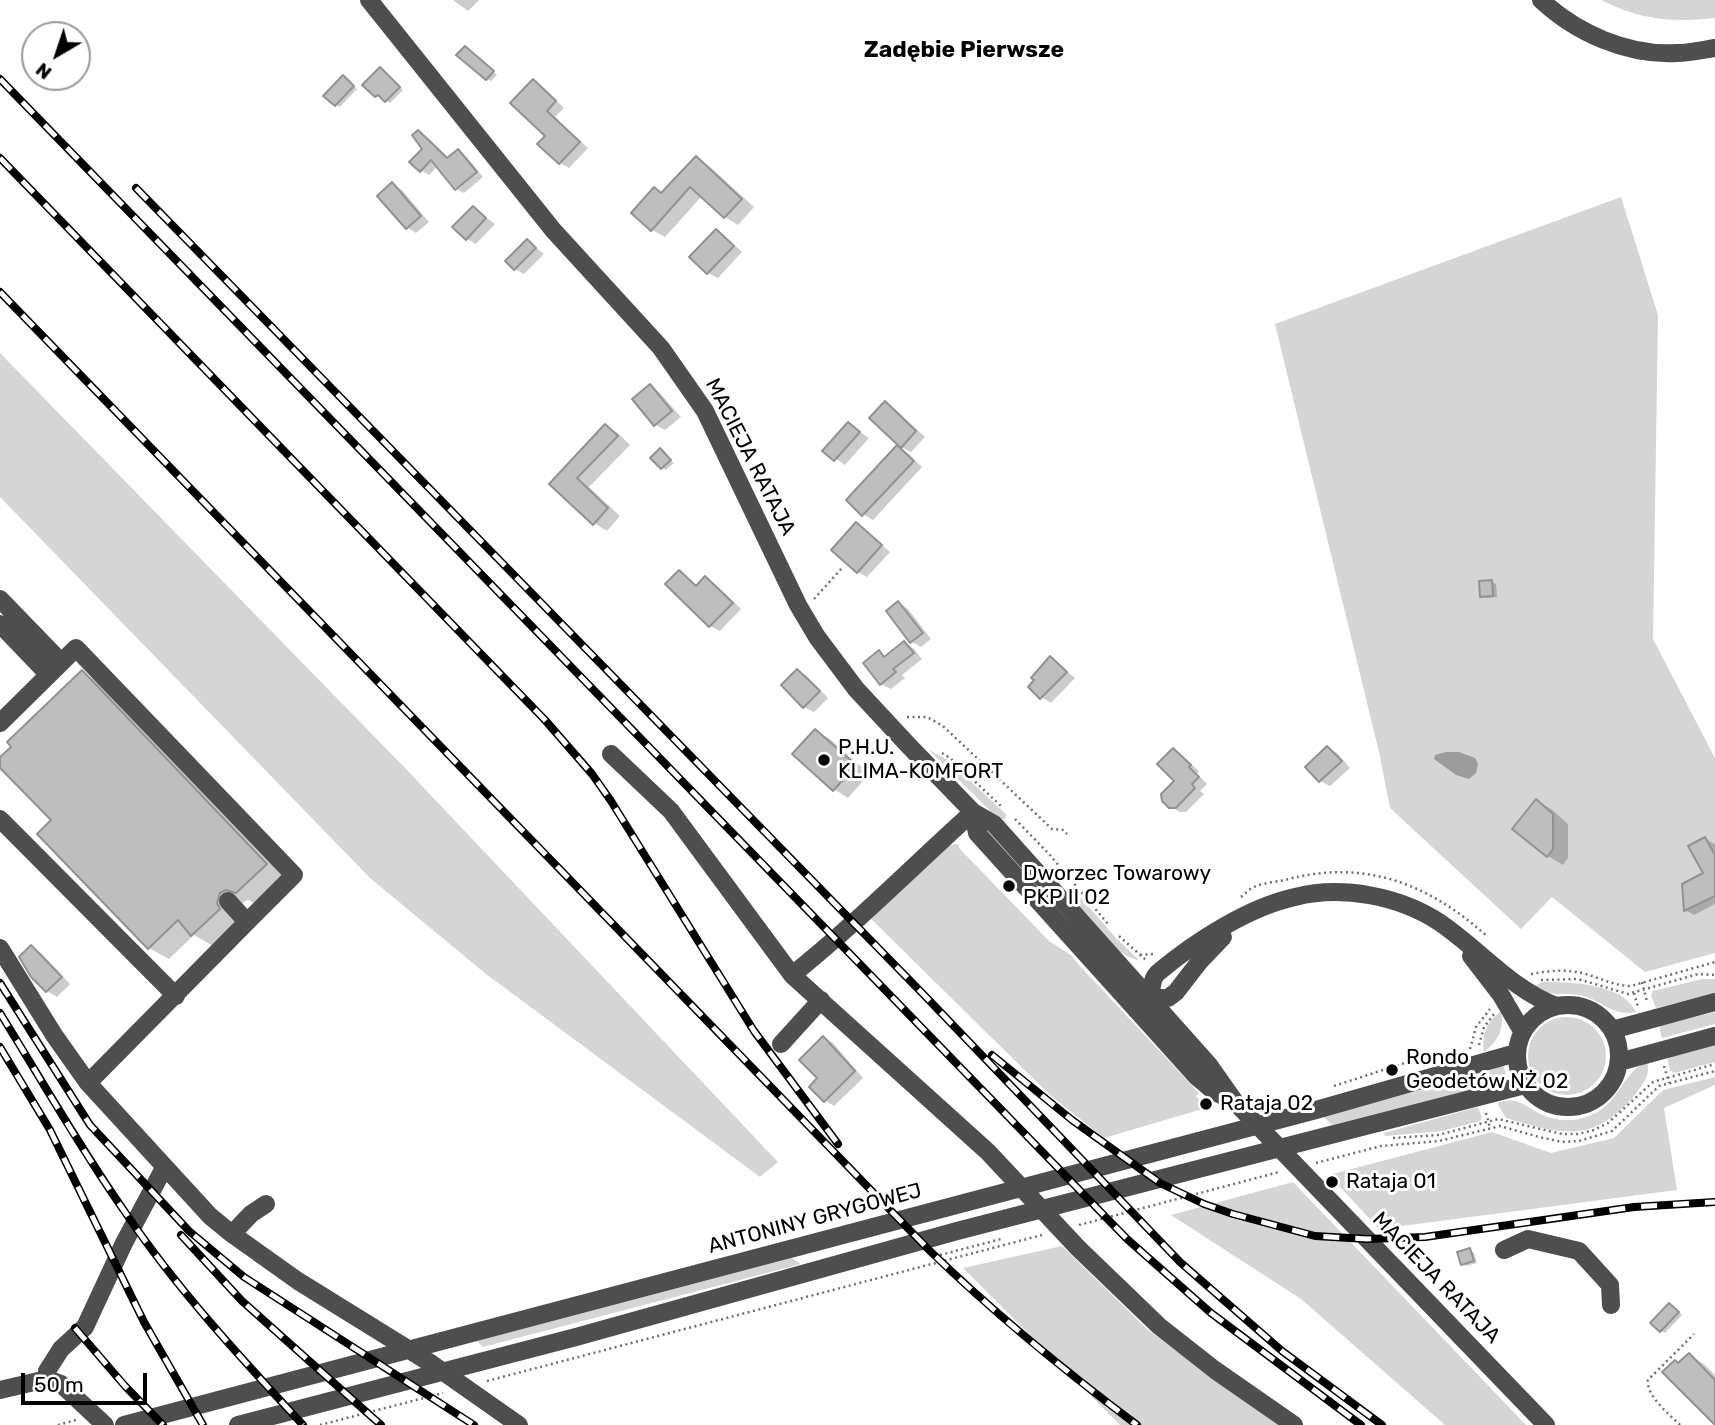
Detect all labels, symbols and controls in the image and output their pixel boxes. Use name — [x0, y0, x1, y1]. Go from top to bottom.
north arrow — [21, 21, 91, 91]
district label: Zadębie Pierwsze — [864, 36, 1064, 64]
text: N — [31, 58, 56, 84]
street label: MACIEJA RATAJA — [699, 374, 801, 540]
place label: P.H.U. KLIMA-KOMFORT — [838, 735, 1003, 785]
marker: P.H.U. KLIMA-KOMFORT — [816, 752, 832, 768]
place label: Dworzec Towarowy PKP II 02 — [1023, 861, 1211, 911]
marker: Dworzec Towarowy PKP II 02 — [1001, 878, 1017, 894]
place label: Rondo Geodetów NŻ 02 — [1406, 1045, 1568, 1095]
marker: Rondo Geodetów NŻ 02 — [1384, 1062, 1400, 1078]
place label: Rataja 02 — [1220, 1091, 1313, 1117]
marker: Rataja 02 — [1198, 1096, 1214, 1112]
place label: Rataja 01 — [1346, 1169, 1436, 1195]
marker: Rataja 01 — [1324, 1174, 1340, 1190]
street label: ANTONINY GRYGOWEJ — [705, 1178, 925, 1260]
street label: MACIEJA RATAJA — [1367, 1207, 1505, 1349]
scale bar — [24, 1358, 150, 1402]
text: 50 m — [34, 1372, 84, 1397]

